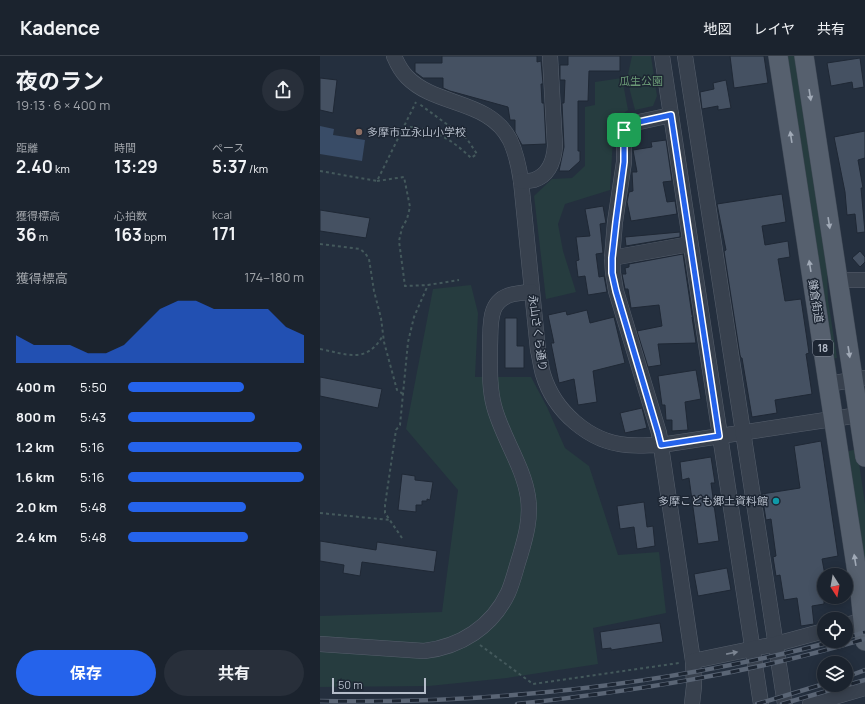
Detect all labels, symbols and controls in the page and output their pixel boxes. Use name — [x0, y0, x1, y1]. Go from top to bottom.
text: Kadence — [20, 15, 100, 41]
text: 地図 — [703, 19, 731, 38]
text: レイヤ — [753, 19, 795, 38]
text: 共有 — [817, 19, 845, 38]
text: 夜のラン — [16, 66, 104, 96]
button: share — [262, 69, 304, 111]
park label: 瓜生公園 — [619, 73, 663, 88]
one-way arrow — [807, 88, 813, 101]
text: 19:13 · 6 × 400 m — [16, 96, 110, 114]
pin — [607, 113, 641, 147]
icon: arrive — [613, 119, 635, 141]
place label: 多摩市立永山小学校 — [367, 124, 466, 139]
marker: 多摩市立永山小学校 — [354, 127, 364, 137]
one-way arrow — [788, 131, 794, 143]
text: 距離 — [16, 140, 38, 155]
text: 時間 — [114, 140, 136, 155]
text: ペース — [212, 140, 244, 155]
text: 2.40 — [16, 155, 53, 178]
text: 13:29 — [114, 155, 158, 178]
text: 5:37 — [212, 155, 247, 178]
text: km — [53, 161, 70, 176]
text: /km — [247, 161, 268, 176]
text: kcal — [212, 207, 232, 222]
text: 獲得標高 — [16, 208, 60, 223]
text: 心拍数 — [114, 208, 147, 223]
one-way arrow — [826, 217, 832, 229]
text: 171 — [212, 222, 236, 245]
text: 36 — [16, 223, 36, 246]
text: 163 — [114, 223, 142, 246]
text: m — [36, 229, 48, 244]
text: bpm — [142, 229, 166, 244]
one-way arrow — [807, 260, 813, 272]
text: 174–180 m — [244, 268, 304, 286]
text: 獲得標高 — [16, 269, 68, 287]
street label: 鎌倉街道 — [806, 278, 827, 324]
street label: 永山さくら通り — [526, 294, 551, 372]
road number: 18 — [813, 340, 833, 356]
one-way arrow — [846, 345, 852, 358]
text: 400 m — [16, 378, 55, 396]
text: 5:50 — [80, 378, 107, 396]
text: 800 m — [16, 408, 55, 426]
text: 5:43 — [80, 408, 106, 426]
text: 1.2 km — [16, 438, 54, 456]
text: 5:16 — [80, 438, 105, 456]
text: 1.6 km — [16, 468, 54, 486]
text: 5:16 — [80, 468, 105, 486]
place label: 多摩こども郷土資料館 — [658, 493, 768, 508]
marker: 多摩こども郷土資料館 — [771, 496, 781, 506]
text: 2.0 km — [16, 498, 58, 516]
text: 5:48 — [80, 498, 107, 516]
text: 2.4 km — [16, 528, 57, 546]
text: 5:48 — [80, 528, 107, 546]
one-way arrow — [852, 554, 858, 566]
north arrow — [817, 568, 853, 604]
map controls — [817, 568, 853, 692]
button: locate — [817, 612, 853, 648]
button: 保存 — [16, 650, 156, 696]
button: 共有 — [164, 650, 304, 696]
one-way arrow — [725, 650, 738, 656]
button: layers — [817, 656, 853, 692]
scale bar — [332, 676, 426, 695]
text: 50 m — [338, 677, 363, 692]

